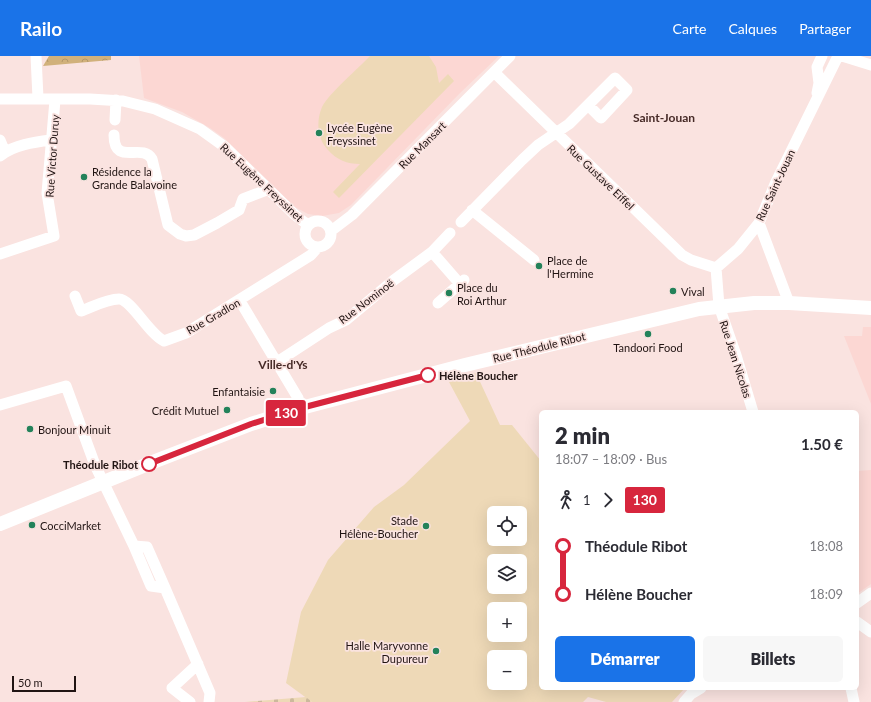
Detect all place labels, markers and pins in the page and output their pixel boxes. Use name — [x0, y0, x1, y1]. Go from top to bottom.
place label: Lycée Eugène Freyssinet — [327, 121, 393, 147]
marker: Lycée Eugène Freyssinet — [314, 128, 324, 138]
place label: Résidence la Grande Balavoine — [92, 165, 177, 191]
marker: Résidence la Grande Balavoine — [79, 172, 89, 182]
place label: Place de l'Hermine — [547, 254, 594, 280]
marker: Place de l'Hermine — [534, 261, 544, 271]
place label: Place du Roi Arthur — [457, 281, 507, 307]
place label: Vival — [681, 285, 705, 298]
marker: Vival — [668, 286, 678, 296]
marker: Place du Roi Arthur — [444, 288, 454, 298]
marker: Tandoori Food — [643, 329, 653, 339]
place label: Tandoori Food — [613, 341, 683, 354]
marker: Hélène Boucher — [420, 367, 436, 383]
place label: Hélène Boucher — [439, 369, 519, 382]
place label: Enfantaisie — [212, 385, 265, 398]
marker: Enfantaisie — [268, 386, 278, 396]
place label: Crédit Mutuel — [152, 404, 219, 417]
marker: Crédit Mutuel — [222, 405, 232, 415]
place label: Bonjour Minuit — [38, 423, 111, 436]
marker: Bonjour Minuit — [25, 424, 35, 434]
marker: Théodule Ribot — [141, 456, 157, 472]
place label: Théodule Ribot — [63, 458, 139, 471]
place label: Stade Hélène-Boucher — [339, 514, 418, 540]
place label: CocciMarket — [40, 519, 101, 532]
marker: CocciMarket — [27, 520, 37, 530]
marker: Stade Hélène-Boucher — [421, 521, 431, 531]
place label: Halle Maryvonne Dupureur — [345, 639, 428, 665]
marker: Halle Maryvonne Dupureur — [431, 646, 441, 656]

